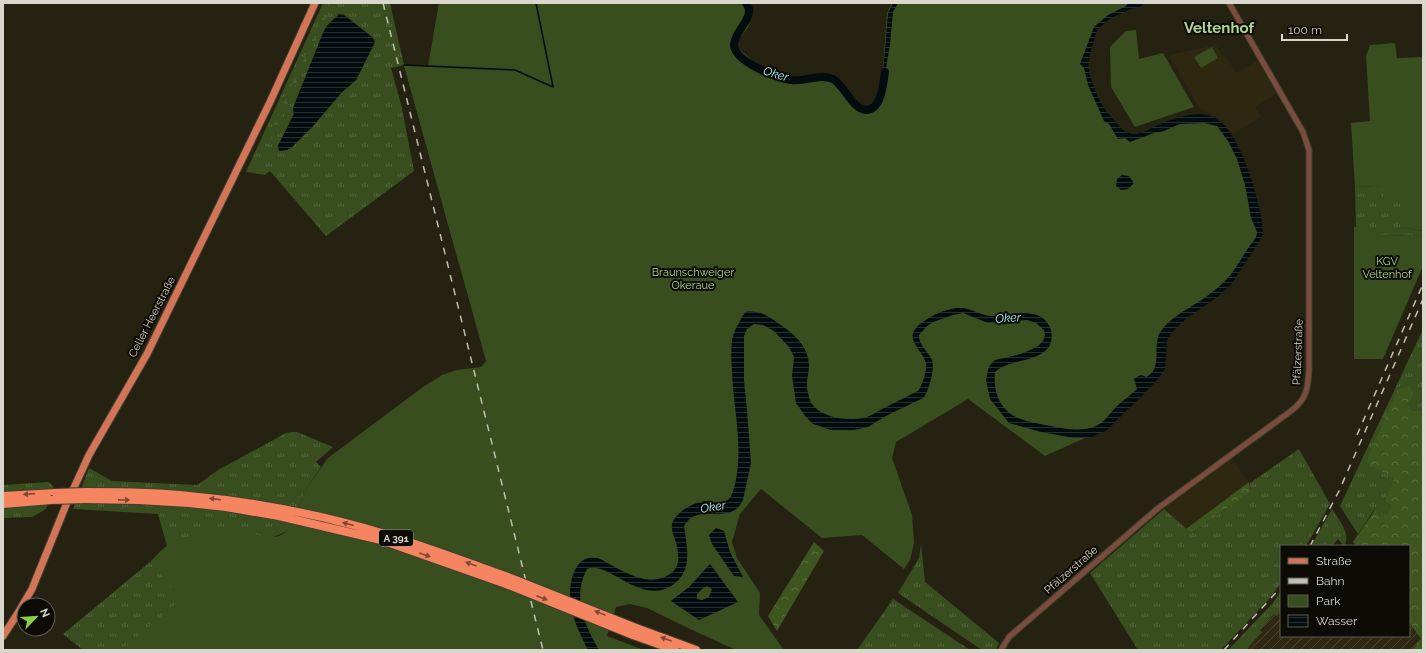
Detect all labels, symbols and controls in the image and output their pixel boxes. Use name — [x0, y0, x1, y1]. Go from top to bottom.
scale bar — [1282, 16, 1347, 42]
district label: Veltenhof — [1184, 19, 1254, 37]
text: 100 m — [1288, 23, 1322, 37]
water label: Oker — [762, 64, 791, 84]
park label: KGV Veltenhof — [1362, 255, 1412, 281]
park label: Braunschweiger Okeraue — [652, 266, 734, 292]
street label: Celler Heerstraße — [126, 274, 178, 360]
water label: Oker — [995, 310, 1022, 326]
street label: Pfälzerstraße — [1290, 318, 1306, 385]
one-way arrow — [23, 491, 35, 498]
one-way arrow — [208, 495, 221, 502]
one-way arrow — [118, 497, 131, 503]
water label: Oker — [699, 498, 728, 516]
one-way arrow — [341, 521, 353, 527]
road number: A 391 — [379, 530, 413, 546]
street label: Pfälzerstraße — [1042, 543, 1101, 597]
legend — [1280, 545, 1410, 637]
one-way arrow — [419, 552, 431, 558]
text: Straße — [1316, 554, 1352, 568]
one-way arrow — [465, 560, 477, 566]
text: Bahn — [1316, 574, 1345, 588]
text: Park — [1316, 594, 1341, 608]
one-way arrow — [536, 596, 548, 602]
north arrow — [16, 597, 56, 637]
text: N — [37, 606, 52, 620]
one-way arrow — [593, 610, 605, 616]
text: Wasser — [1316, 614, 1358, 628]
one-way arrow — [660, 635, 672, 641]

